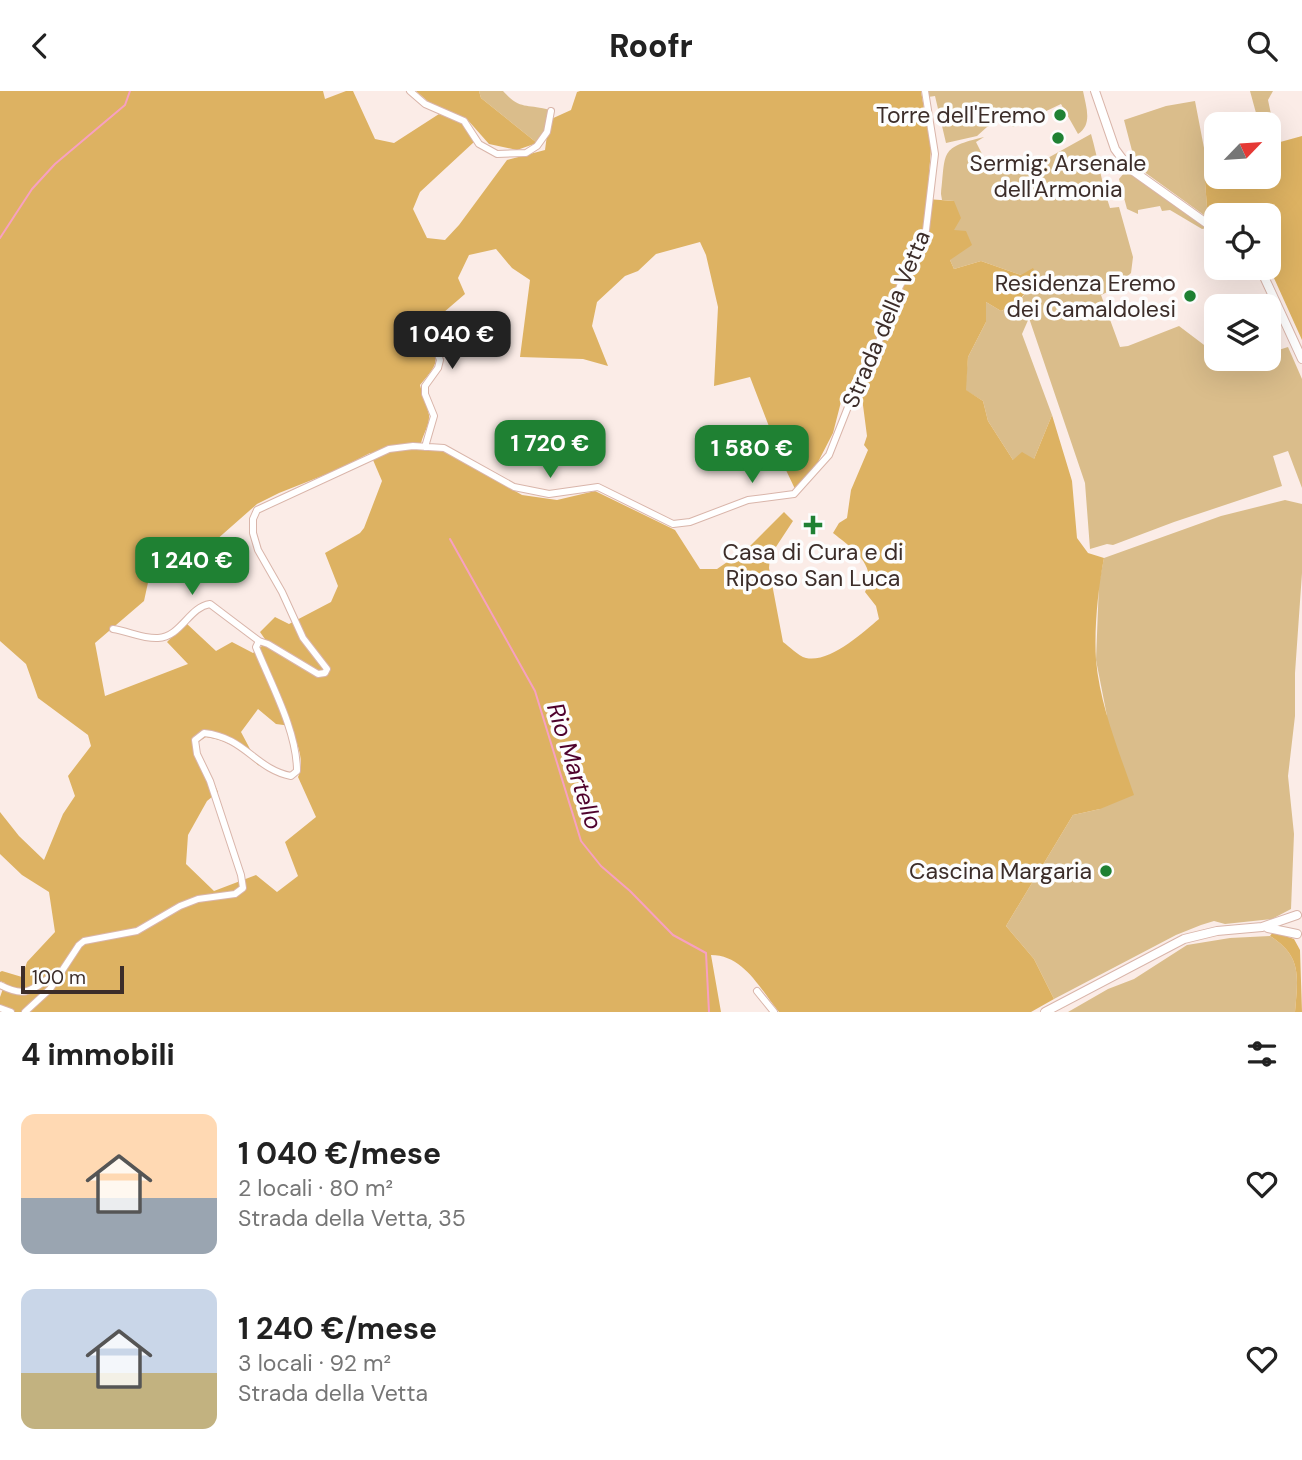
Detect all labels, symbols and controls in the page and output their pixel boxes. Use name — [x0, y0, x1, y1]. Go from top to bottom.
text: Roofr — [609, 25, 693, 67]
icon: back — [21, 27, 59, 65]
icon: search — [1243, 27, 1281, 65]
place label: Torre dell'Eremo — [876, 100, 1046, 130]
marker: Torre dell'Eremo — [1052, 107, 1068, 123]
north arrow — [1204, 112, 1281, 189]
map controls — [1204, 112, 1281, 371]
marker: Sermig: Arsenale dell'Armonia — [1050, 130, 1066, 146]
place label: Sermig: Arsenale dell'Armonia — [970, 148, 1146, 204]
button: locate — [1204, 203, 1281, 280]
street label: Strada della Vetta — [835, 226, 937, 412]
place label: Residenza Eremo dei Camaldolesi — [995, 268, 1176, 324]
marker: Residenza Eremo dei Camaldolesi — [1182, 288, 1198, 304]
button: layers — [1204, 294, 1281, 371]
pin: 1 040 € — [387, 311, 517, 371]
text: 1 040 € — [410, 319, 494, 349]
pin: 1 720 € — [485, 421, 615, 480]
pin: 1 580 € — [687, 425, 817, 485]
text: 1 720 € — [511, 428, 589, 458]
text: 1 580 € — [711, 433, 793, 463]
marker: Casa di Cura e di Riposo San Luca — [803, 515, 823, 535]
place label: Casa di Cura e di Riposo San Luca — [722, 537, 904, 593]
pin: 1 240 € — [127, 538, 257, 597]
text: 1 240 € — [151, 545, 233, 575]
water label: Rio Martello — [540, 699, 610, 833]
place label: Cascina Margaria — [909, 856, 1092, 886]
marker: Cascina Margaria — [1098, 863, 1114, 879]
scale bar — [21, 963, 124, 995]
text: 100 m — [32, 965, 86, 990]
text: 4 immobili — [21, 1035, 175, 1074]
icon: filters — [1243, 1035, 1281, 1073]
text: 1 040 €/mese — [238, 1134, 441, 1173]
icon: home — [77, 1142, 161, 1226]
icon: heart — [1243, 1165, 1281, 1203]
text: 2 locali · 80 m² — [238, 1173, 393, 1203]
text: Strada della Vetta, 35 — [238, 1203, 466, 1233]
text: 1 240 €/mese — [238, 1309, 437, 1348]
icon: home — [77, 1317, 161, 1401]
icon: heart — [1243, 1340, 1281, 1378]
text: 3 locali · 92 m² — [238, 1348, 391, 1378]
text: Strada della Vetta — [238, 1378, 428, 1408]

